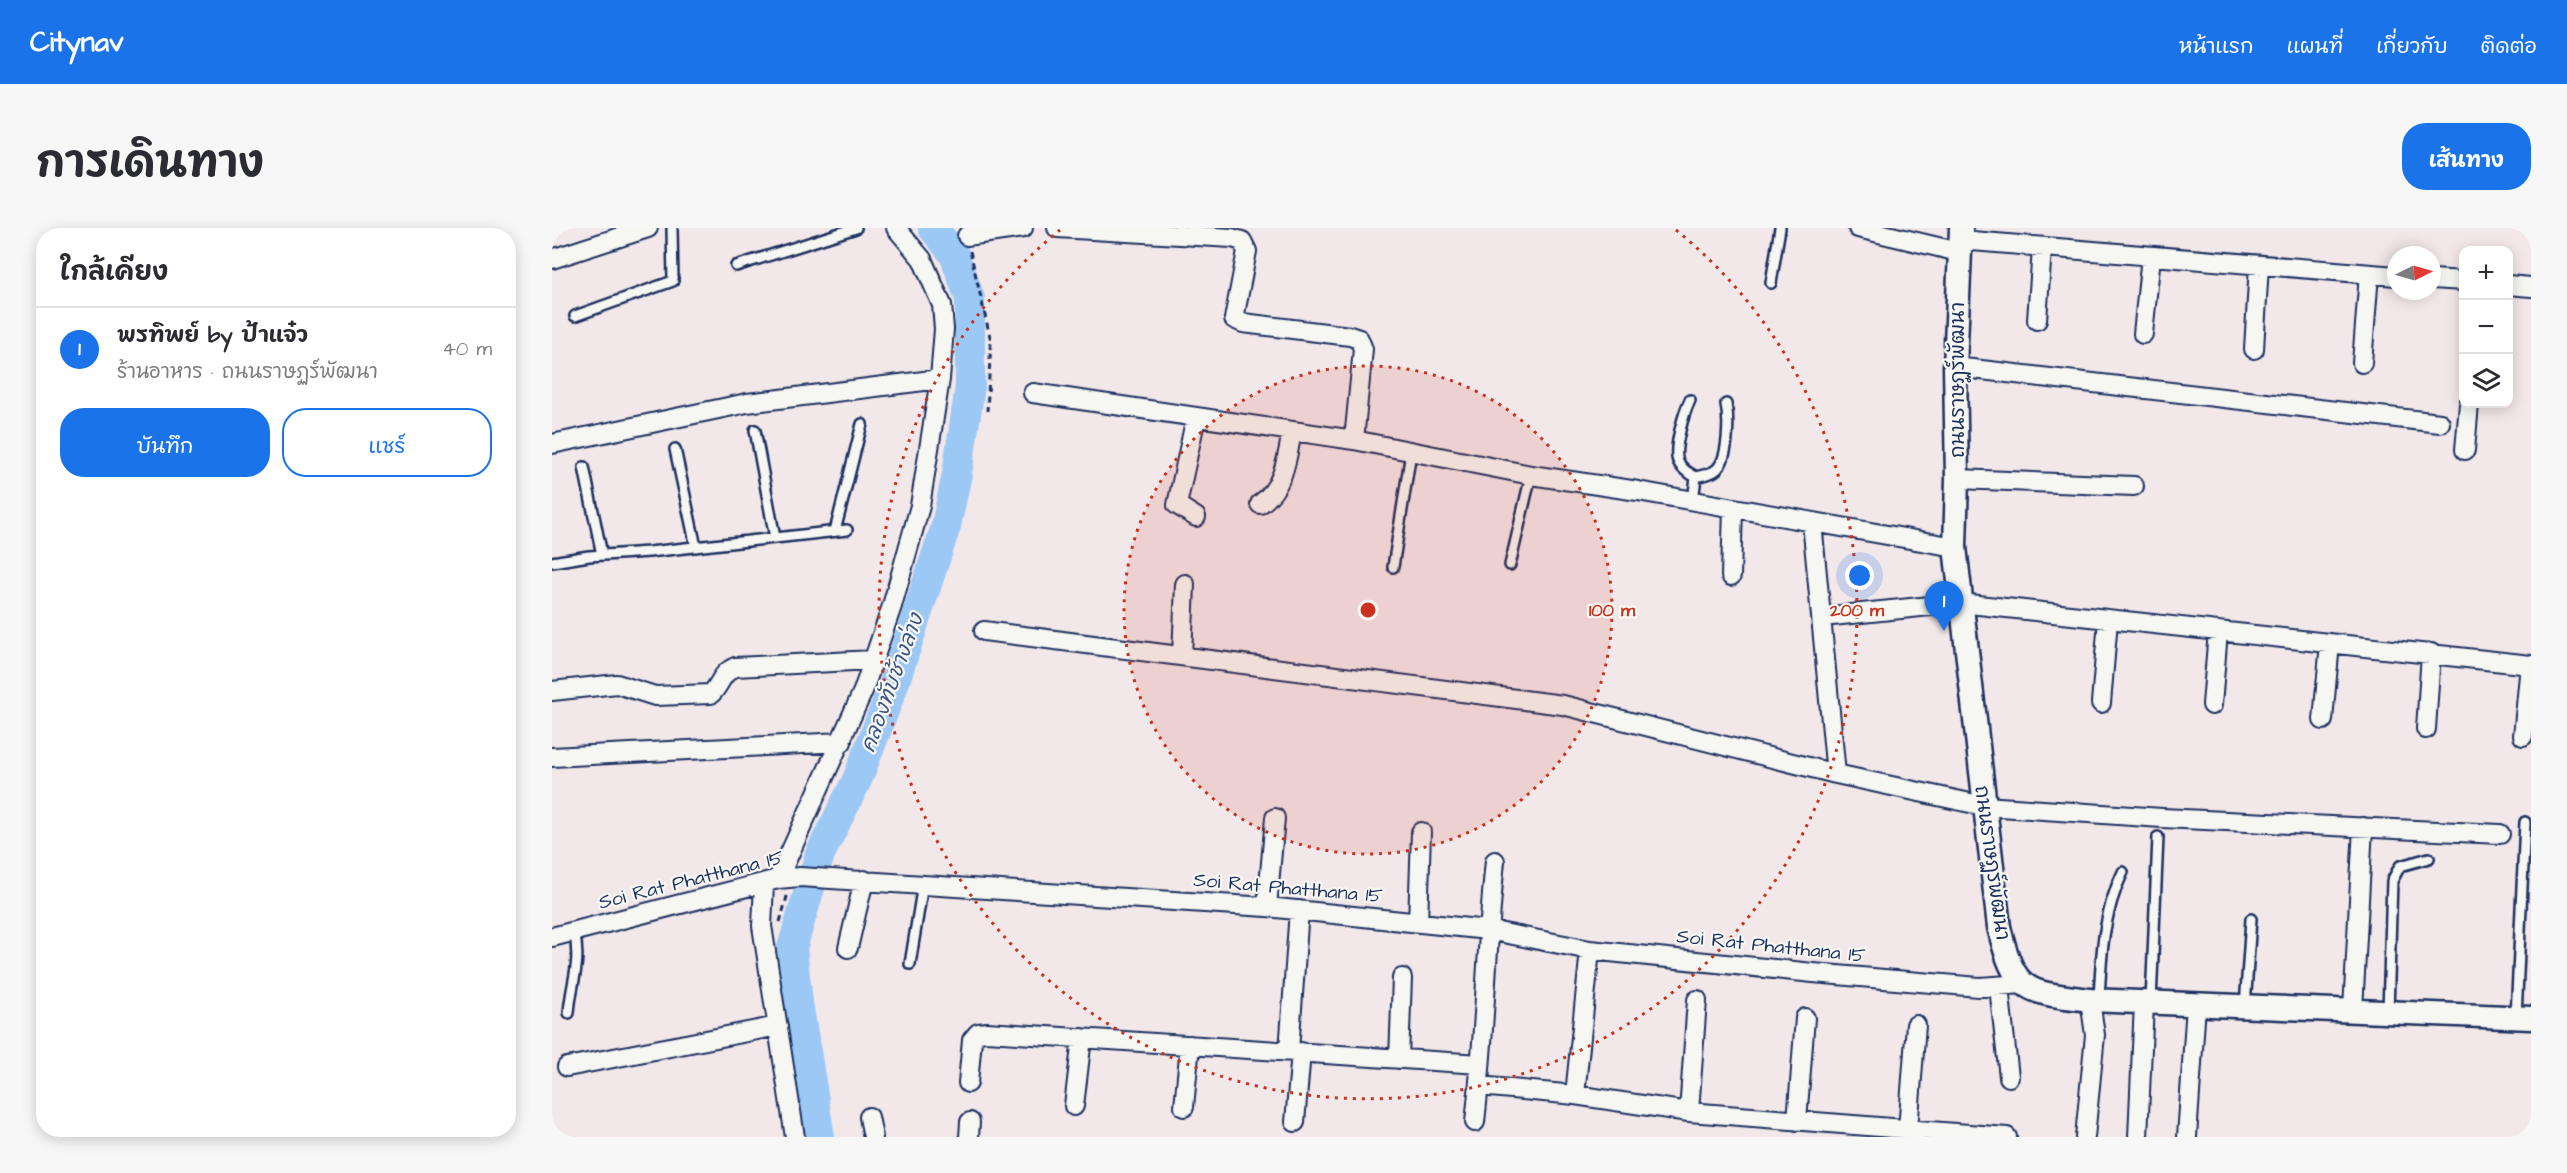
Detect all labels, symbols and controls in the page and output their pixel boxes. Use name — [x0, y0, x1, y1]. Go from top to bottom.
text: Citynav — [30, 23, 124, 62]
text: หน้าแรก — [2179, 32, 2254, 61]
text: แผนที่ — [2287, 32, 2343, 61]
text: เกี่ยวกับ — [2376, 32, 2448, 61]
text: ติดต่อ — [2481, 32, 2537, 61]
button: เส้นทาง — [2402, 123, 2531, 190]
text: การเดินทาง — [36, 135, 264, 193]
north arrow — [2387, 246, 2441, 300]
map controls — [2459, 246, 2513, 408]
button: + — [2459, 246, 2513, 300]
text: ใกล้เคียง — [60, 254, 168, 290]
button: − — [2459, 300, 2513, 354]
street label: ถนนราษฏร์พัฒนา — [1944, 302, 1972, 458]
text: พรทิพย์ by ป้าแจ๋ว — [117, 320, 308, 351]
text: 1 — [78, 335, 81, 363]
text: 40 m — [442, 335, 492, 363]
button: layers — [2459, 354, 2513, 408]
text: ร้านอาหาร · ถนนราษฏร์พัฒนา — [117, 358, 378, 386]
button: บันทึก — [60, 408, 270, 477]
button: แชร์ — [282, 408, 492, 477]
your location — [1845, 561, 1874, 590]
pin: 1 — [1924, 582, 1964, 631]
text: 100 m — [1589, 598, 1636, 623]
text: 200 m — [1829, 598, 1885, 623]
centre of rings — [1358, 600, 1378, 620]
water label: คลองทับช้างล่าง — [853, 608, 931, 756]
street label: ถนนราษฏร์พัฒนา — [1967, 784, 2017, 942]
street label: Soi Rat Phatthana 15 — [596, 843, 786, 917]
street label: Soi Rat Phatthana 15 — [1192, 866, 1384, 910]
street label: Soi Rat Phatthana 15 — [1675, 922, 1867, 970]

